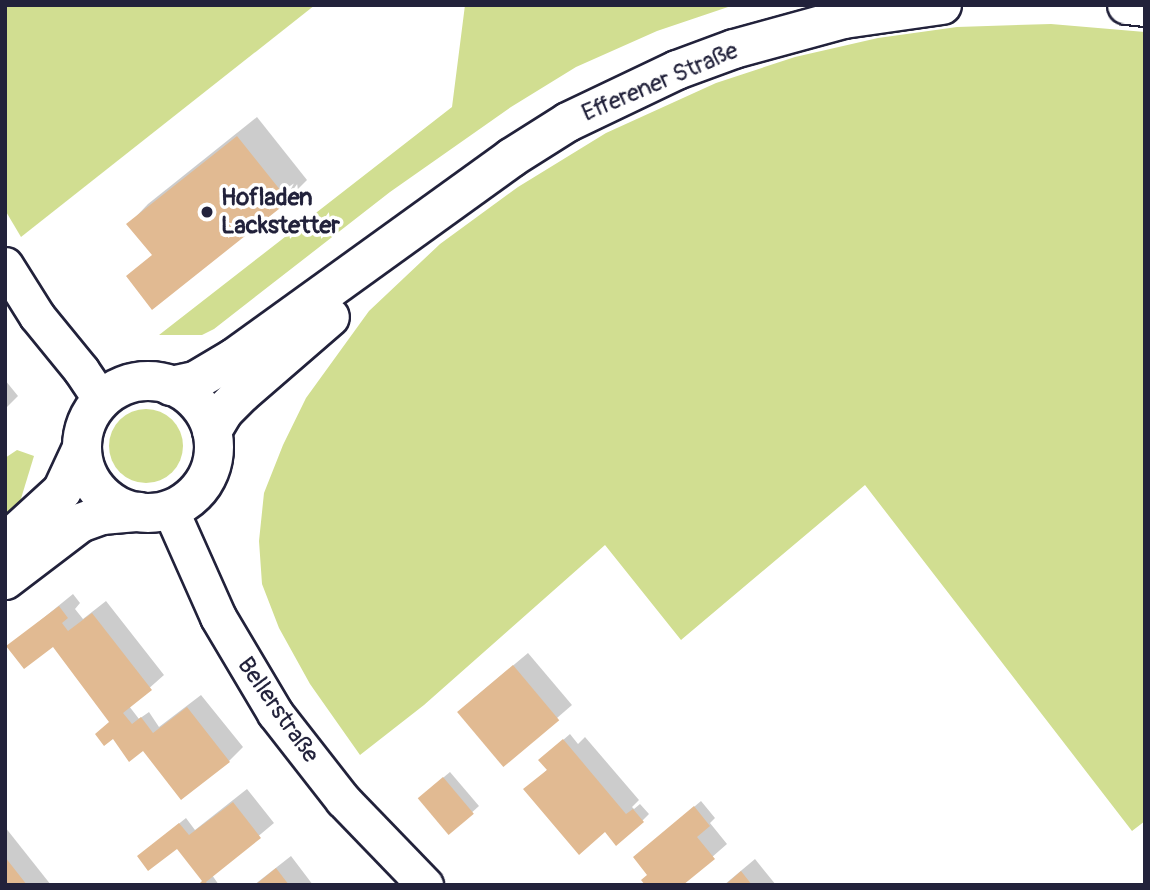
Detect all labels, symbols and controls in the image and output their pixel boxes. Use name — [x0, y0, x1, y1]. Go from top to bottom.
street label: Efferener Straße — [578, 36, 742, 128]
place label: Hofladen Lackstetter — [221, 184, 340, 240]
marker: Hofladen Lackstetter — [199, 204, 215, 220]
street label: Bellerstraße — [231, 652, 325, 768]

